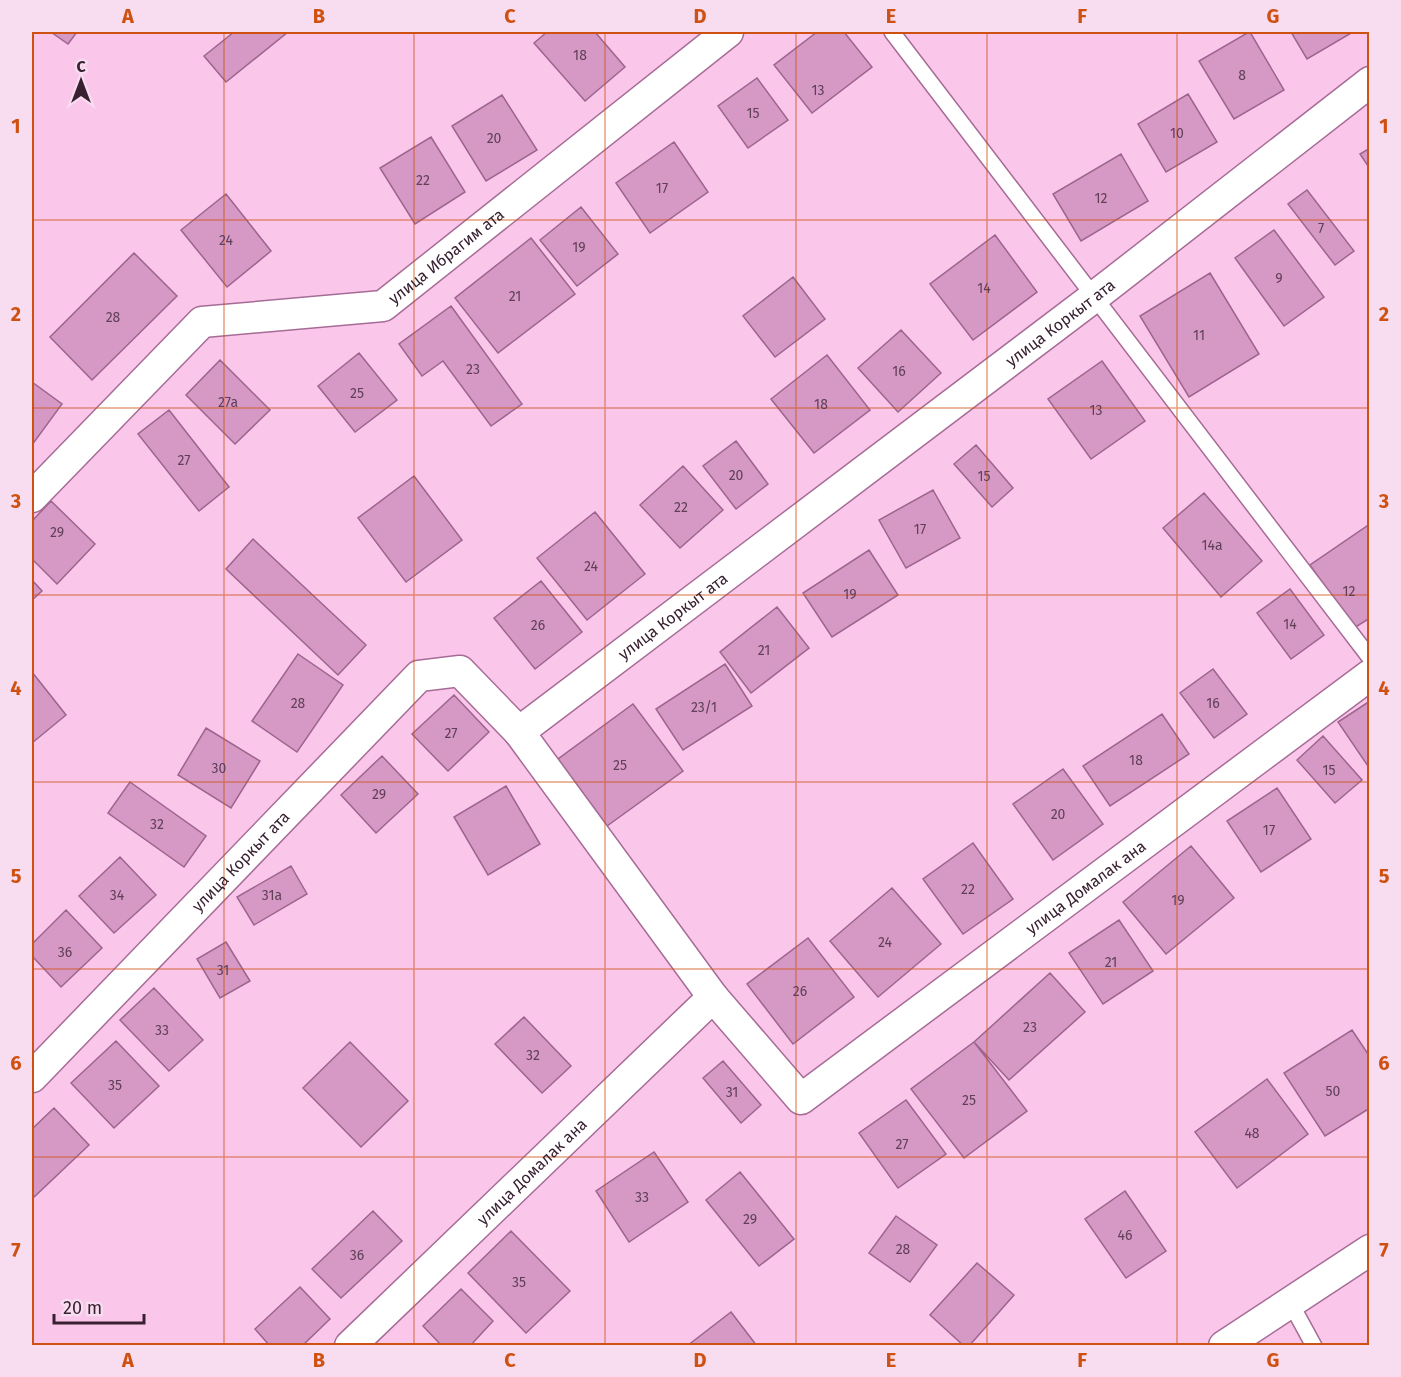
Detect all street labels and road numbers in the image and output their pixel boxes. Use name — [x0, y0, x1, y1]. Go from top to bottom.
street label: улица Ибрагим ата — [384, 204, 508, 308]
street label: улица Коркыт ата — [1002, 275, 1118, 370]
street label: улица Коркыт ата — [614, 568, 731, 663]
street label: улица Коркыт ата — [188, 807, 293, 915]
street label: улица Домалак ана — [1022, 836, 1149, 938]
street label: улица Домалак ана — [473, 1114, 590, 1228]

